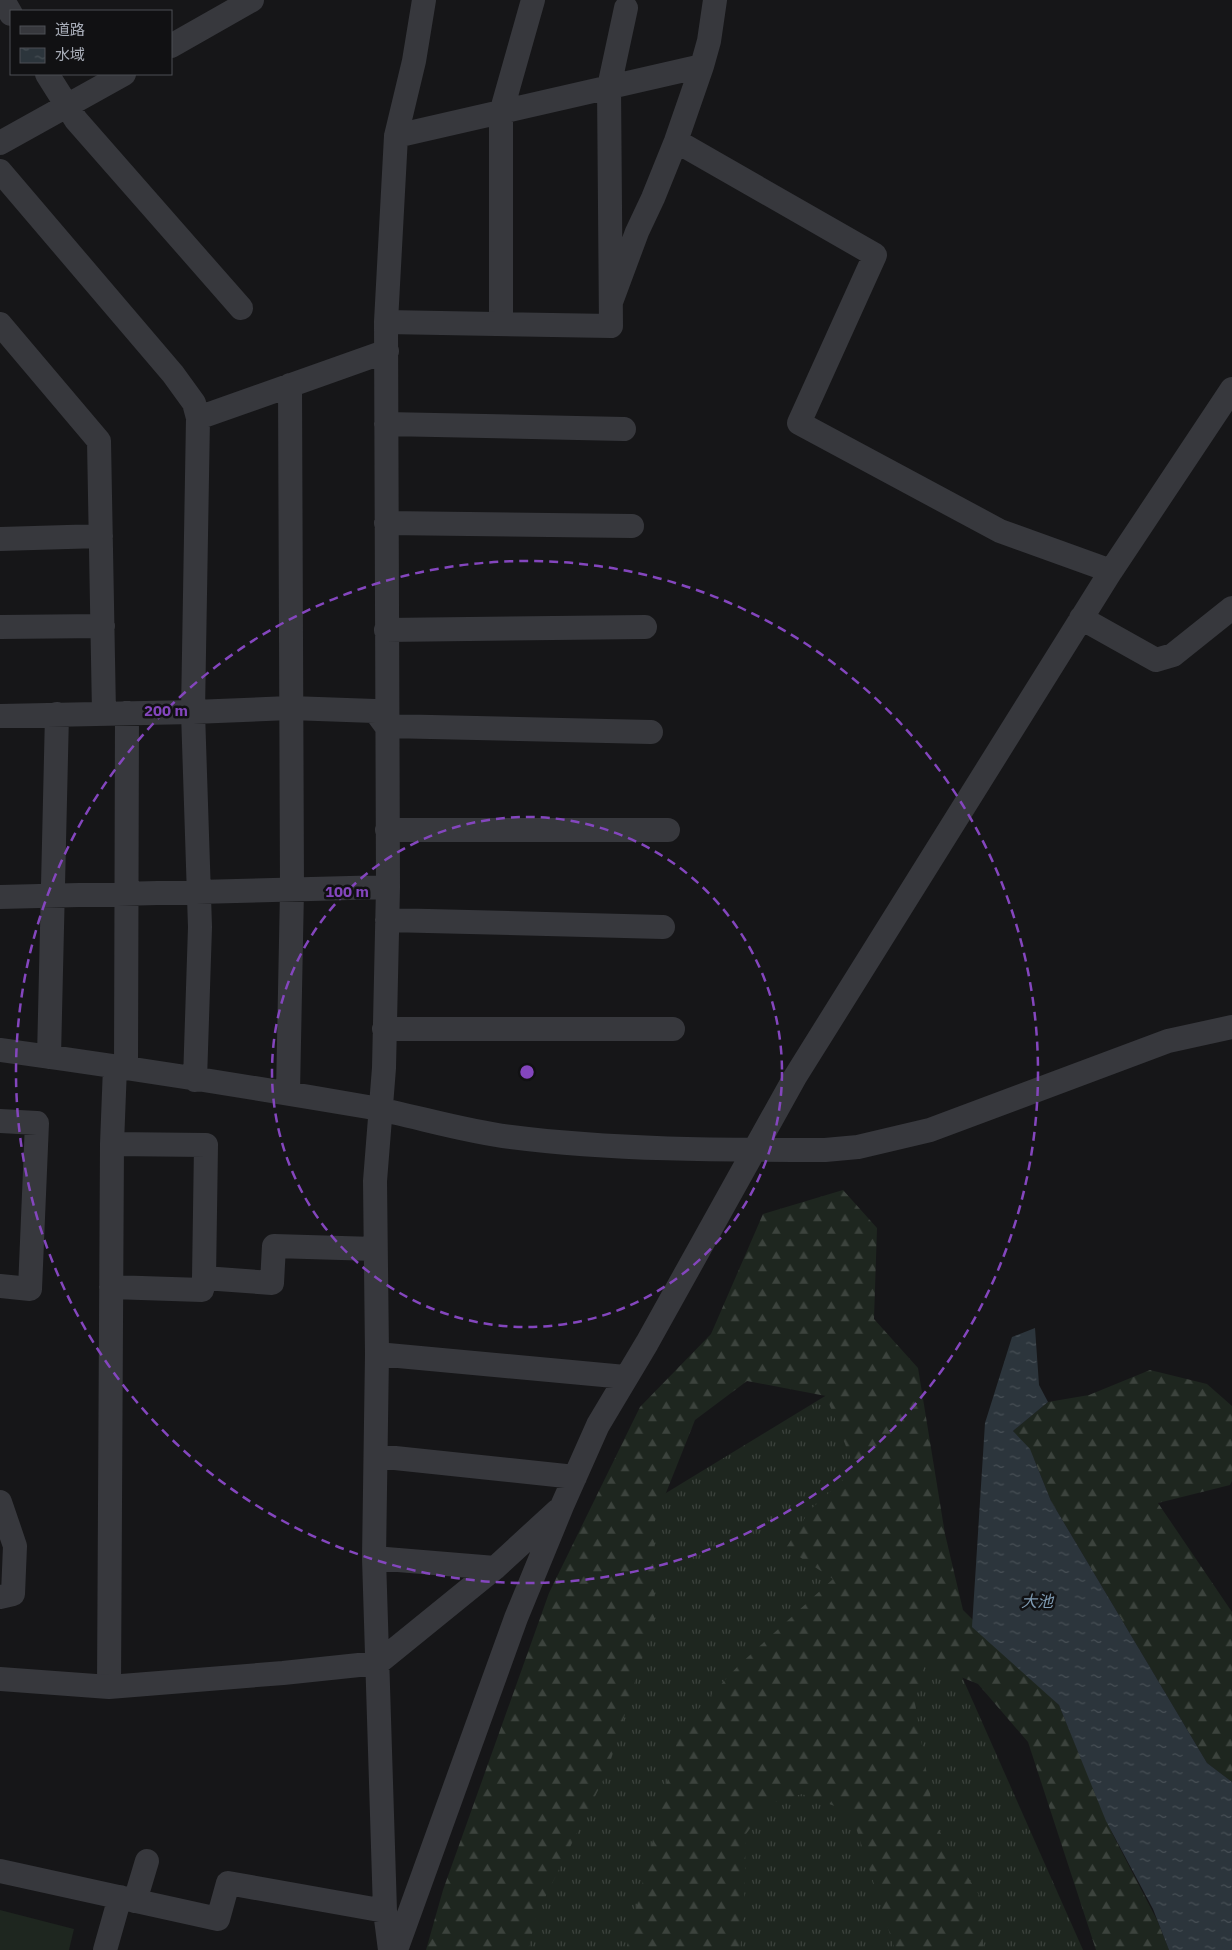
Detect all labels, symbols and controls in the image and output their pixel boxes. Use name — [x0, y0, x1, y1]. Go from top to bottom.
legend — [10, 10, 172, 75]
text: 道路 — [55, 20, 85, 39]
text: 水域 — [55, 45, 85, 64]
text: 200 m — [144, 701, 188, 720]
text: 100 m — [325, 882, 369, 901]
centre of rings — [518, 1063, 536, 1081]
water label: 大池 — [1021, 1591, 1055, 1611]

